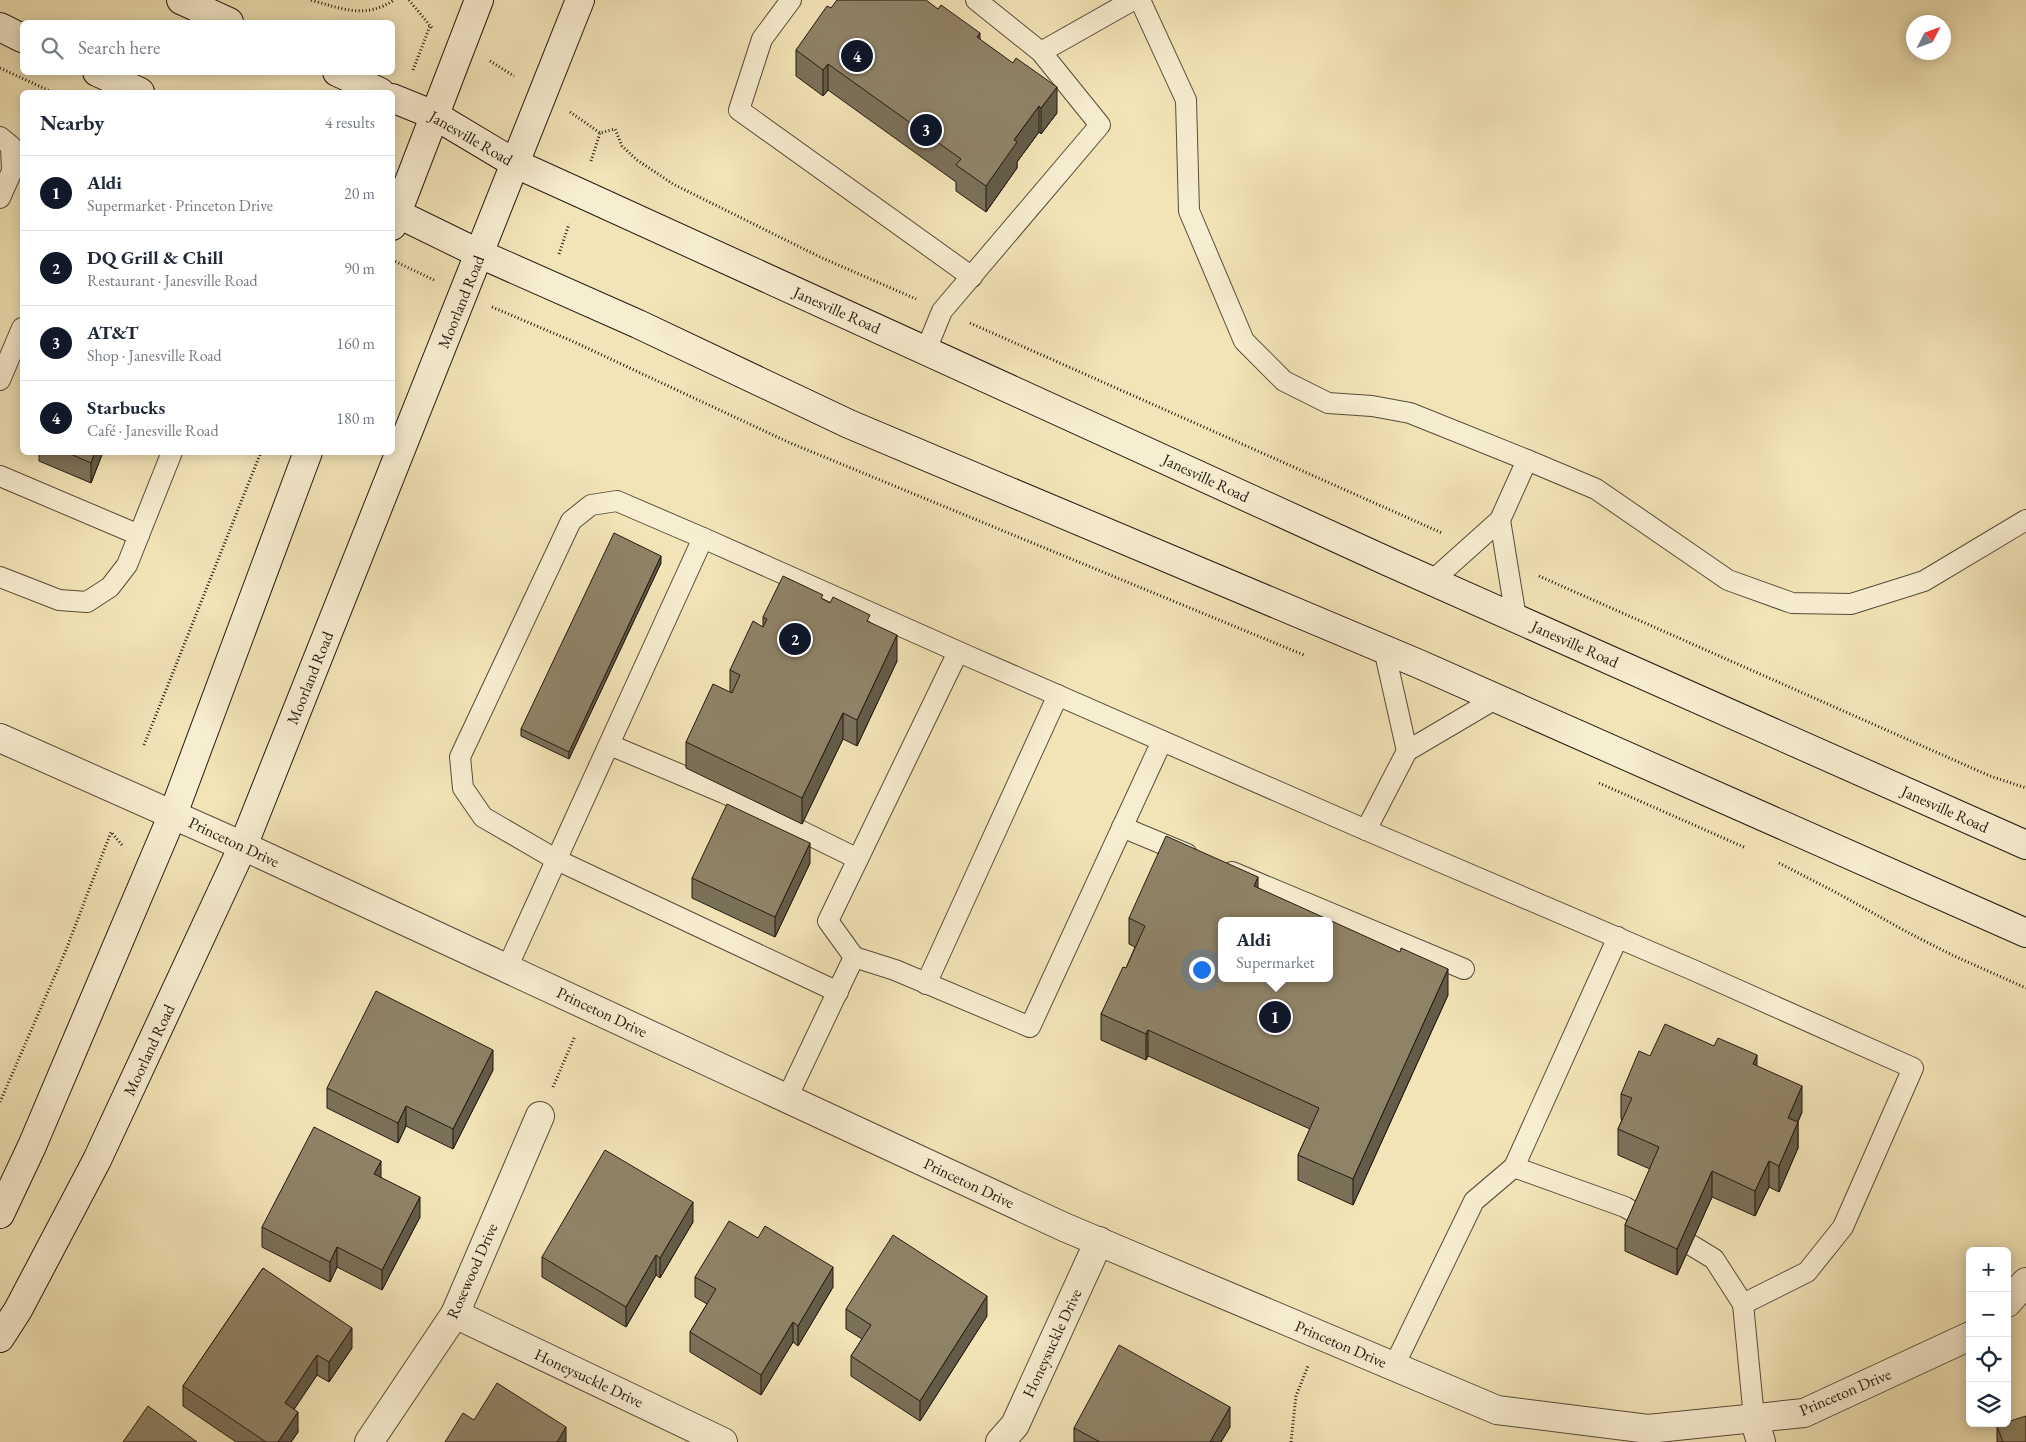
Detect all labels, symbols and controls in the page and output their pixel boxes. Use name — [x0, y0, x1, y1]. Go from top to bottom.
north arrow — [1906, 15, 1951, 60]
search box — [20, 20, 395, 75]
icon: search — [38, 34, 66, 62]
text: Search here — [78, 35, 160, 60]
pin: 4 — [841, 37, 873, 75]
street label: Janesville Road — [424, 105, 517, 171]
text: Nearby — [40, 109, 104, 136]
pin: 3 — [910, 111, 942, 149]
text: 4 results — [325, 112, 375, 133]
text: Aldi — [87, 170, 122, 195]
text: 1 — [52, 183, 60, 204]
text: 20 m — [344, 183, 375, 204]
text: Supermarket · Princeton Drive — [87, 195, 273, 216]
text: DQ Grill & Chill — [87, 245, 223, 270]
street label: Moorland Road — [433, 251, 490, 352]
text: 2 — [52, 258, 60, 279]
text: 90 m — [344, 258, 375, 279]
text: Restaurant · Janesville Road — [87, 270, 258, 291]
street label: Janesville Road — [788, 281, 885, 339]
text: AT&T — [87, 320, 139, 345]
text: 3 — [52, 333, 60, 354]
text: 160 m — [336, 333, 375, 354]
text: Shop · Janesville Road — [87, 345, 222, 366]
text: Starbucks — [87, 395, 165, 420]
text: 4 — [52, 408, 60, 429]
text: 180 m — [336, 408, 375, 429]
text: Café · Janesville Road — [87, 420, 219, 441]
street label: Janesville Road — [1158, 448, 1253, 508]
street label: Janesville Road — [1526, 615, 1623, 673]
pin: 2 — [779, 620, 811, 658]
street label: Moorland Road — [282, 627, 339, 728]
street label: Janesville Road — [1896, 780, 1993, 838]
street label: Princeton Drive — [185, 812, 283, 872]
popup — [1218, 917, 1333, 982]
text: Aldi — [1236, 927, 1271, 952]
text: Supermarket — [1236, 952, 1315, 973]
your location — [1189, 957, 1215, 983]
street label: Princeton Drive — [553, 982, 651, 1042]
pin: 1 — [1259, 998, 1291, 1036]
street label: Moorland Road — [119, 1000, 180, 1099]
street label: Princeton Drive — [920, 1153, 1018, 1213]
street label: Rosewood Drive — [442, 1220, 502, 1322]
map controls — [1966, 1247, 2011, 1427]
button: + — [1966, 1247, 2011, 1292]
street label: Honeysuckle Drive — [1018, 1285, 1086, 1401]
button: − — [1966, 1292, 2011, 1337]
street label: Princeton Drive — [1292, 1315, 1390, 1373]
button: locate — [1966, 1337, 2011, 1382]
street label: Honeysuckle Drive — [531, 1344, 647, 1412]
street label: Princeton Drive — [1796, 1363, 1894, 1421]
button: layers — [1966, 1382, 2011, 1427]

